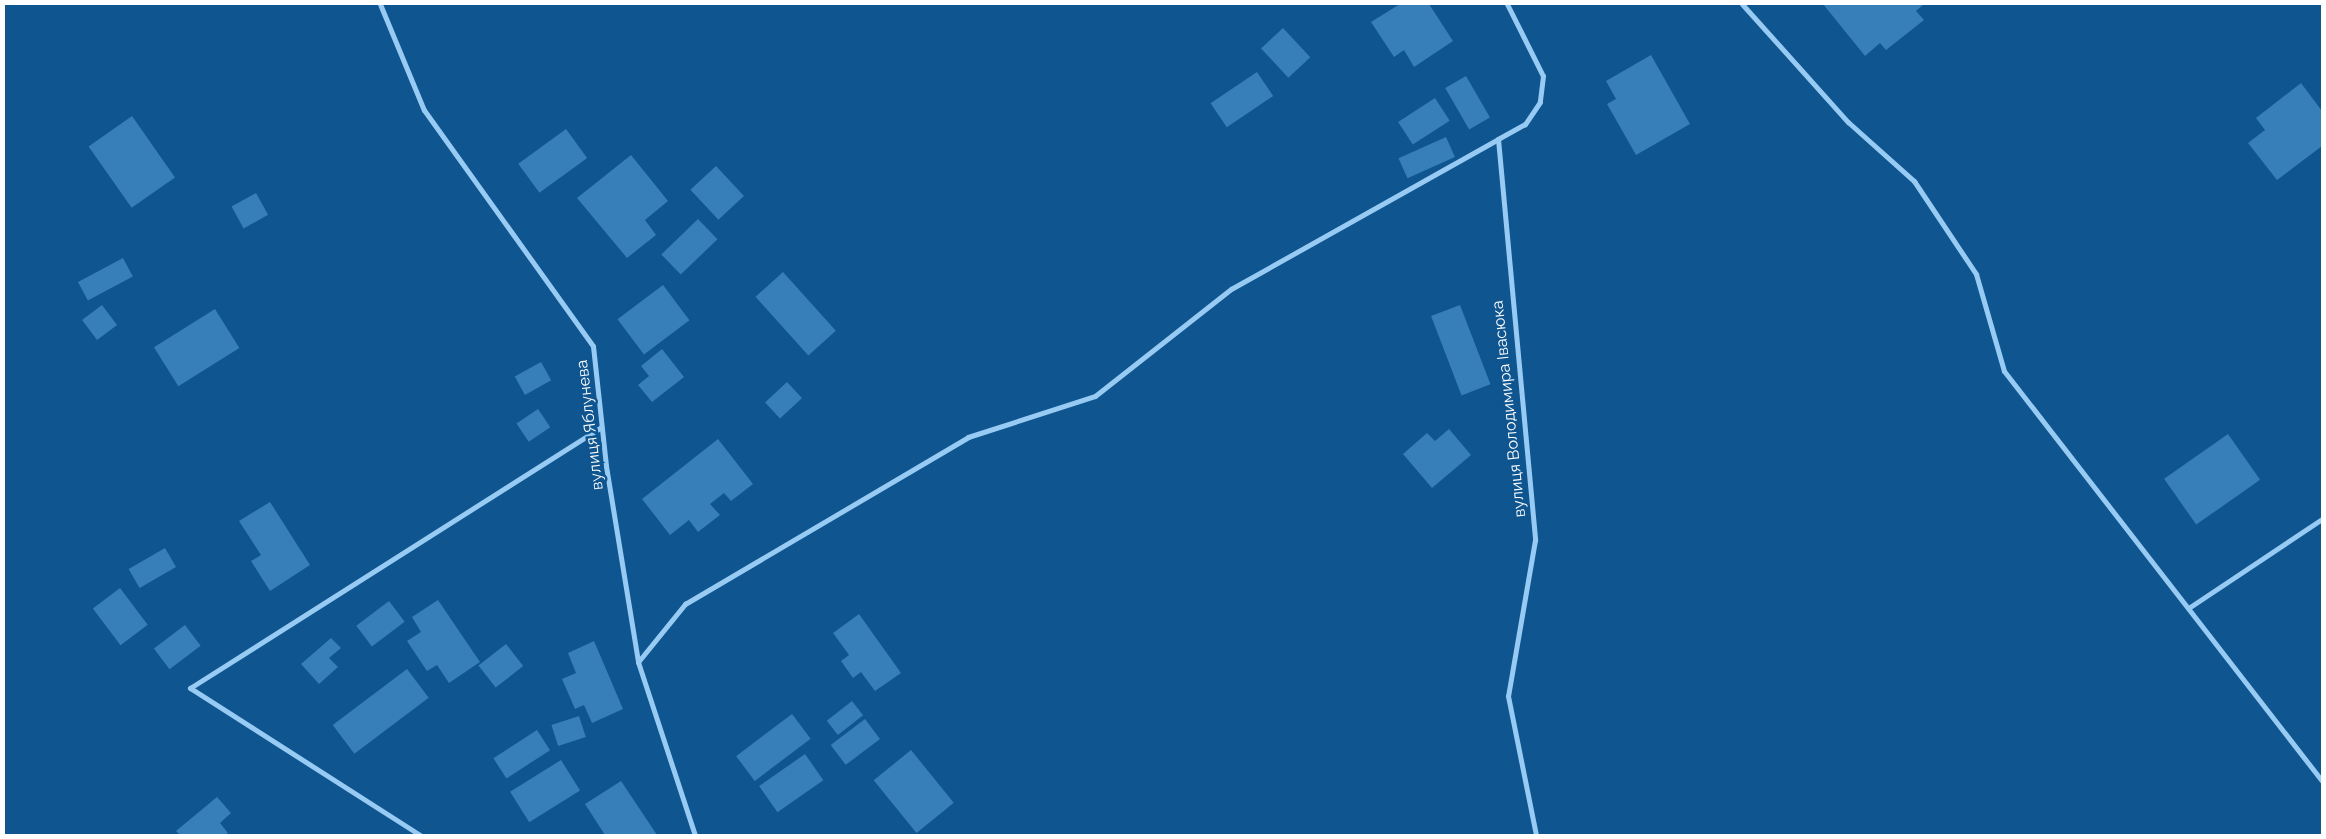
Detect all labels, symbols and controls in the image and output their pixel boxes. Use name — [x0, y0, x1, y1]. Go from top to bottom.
street label: вулиця Володимира Івасюка — [1488, 300, 1530, 518]
street label: вулиця Яблунева — [572, 359, 608, 491]

